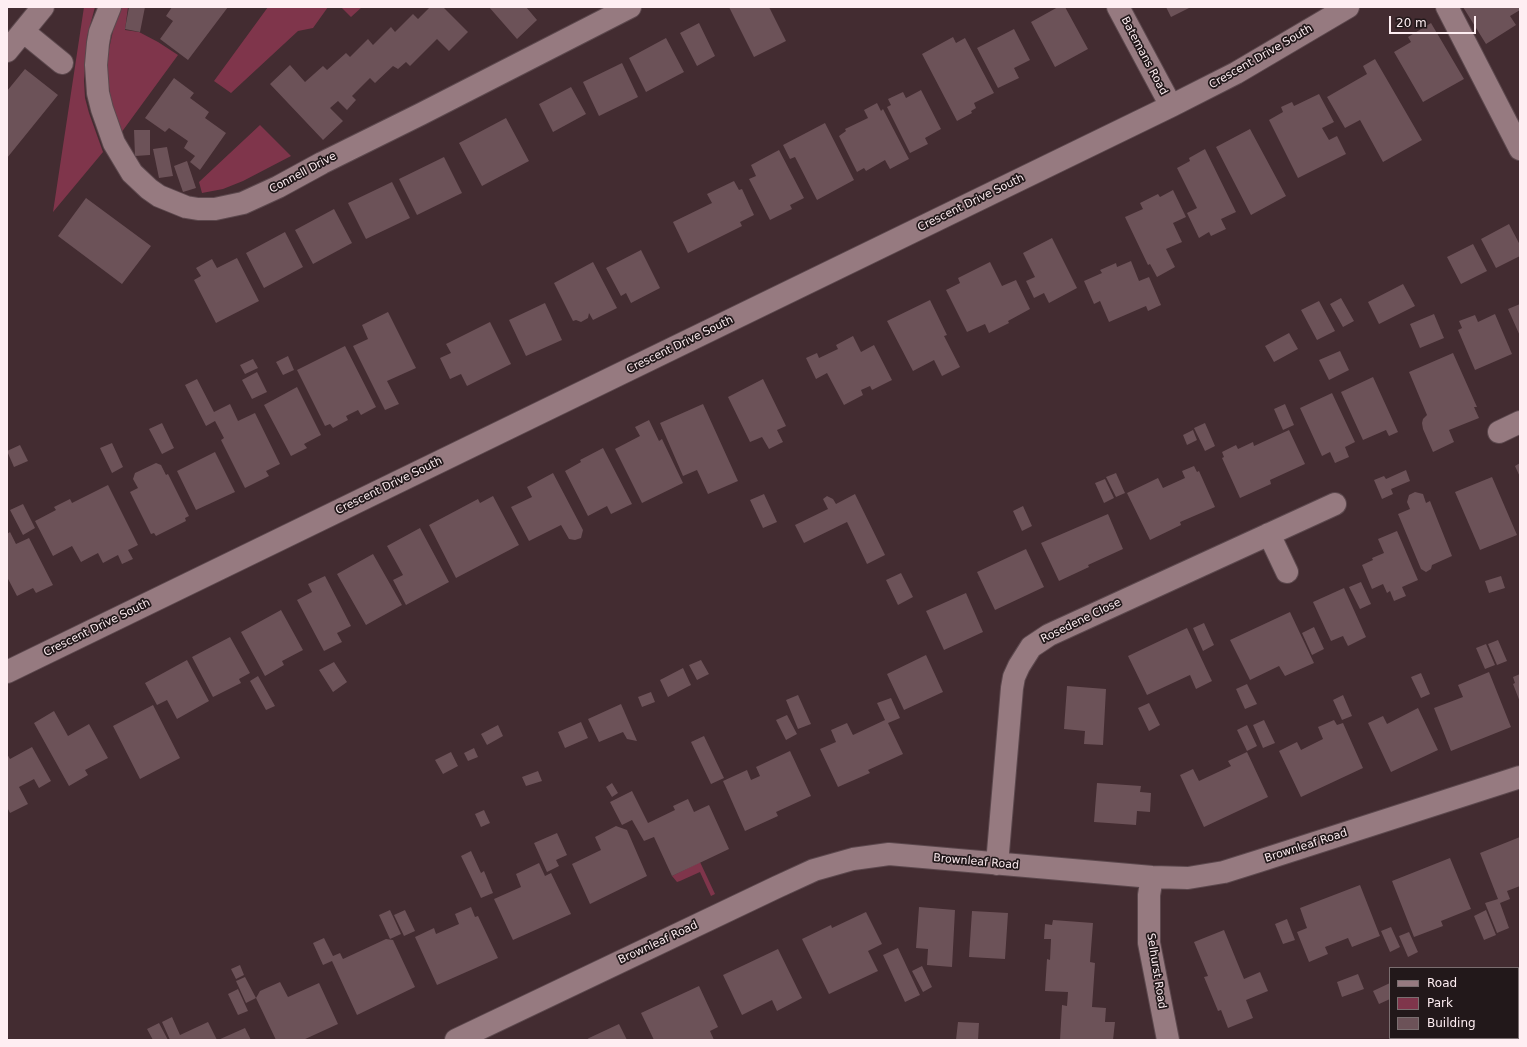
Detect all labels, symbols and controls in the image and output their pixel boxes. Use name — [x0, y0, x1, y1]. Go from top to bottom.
scale bar — [1391, 8, 1478, 34]
street label: Batemans Road — [1118, 15, 1170, 97]
text: 20 m — [1396, 16, 1427, 30]
street label: Crescent Drive South — [1207, 22, 1315, 92]
street label: Connell Drive — [267, 150, 339, 196]
street label: Crescent Drive South — [916, 171, 1026, 235]
street label: Crescent Drive South — [625, 313, 735, 377]
street label: Crescent Drive South — [334, 454, 444, 518]
street label: Crescent Drive South — [42, 596, 152, 660]
street label: Rosedene Close — [1039, 596, 1123, 646]
street label: Brownleaf Road — [1263, 826, 1349, 866]
street label: Brownleaf Road — [933, 852, 1019, 872]
street label: Brownleaf Road — [616, 919, 700, 967]
street label: Selhurst Road — [1144, 932, 1168, 1010]
legend — [1389, 967, 1519, 1039]
text: Road — [1427, 976, 1457, 990]
text: Park — [1427, 996, 1453, 1010]
text: Building — [1427, 1016, 1476, 1030]

